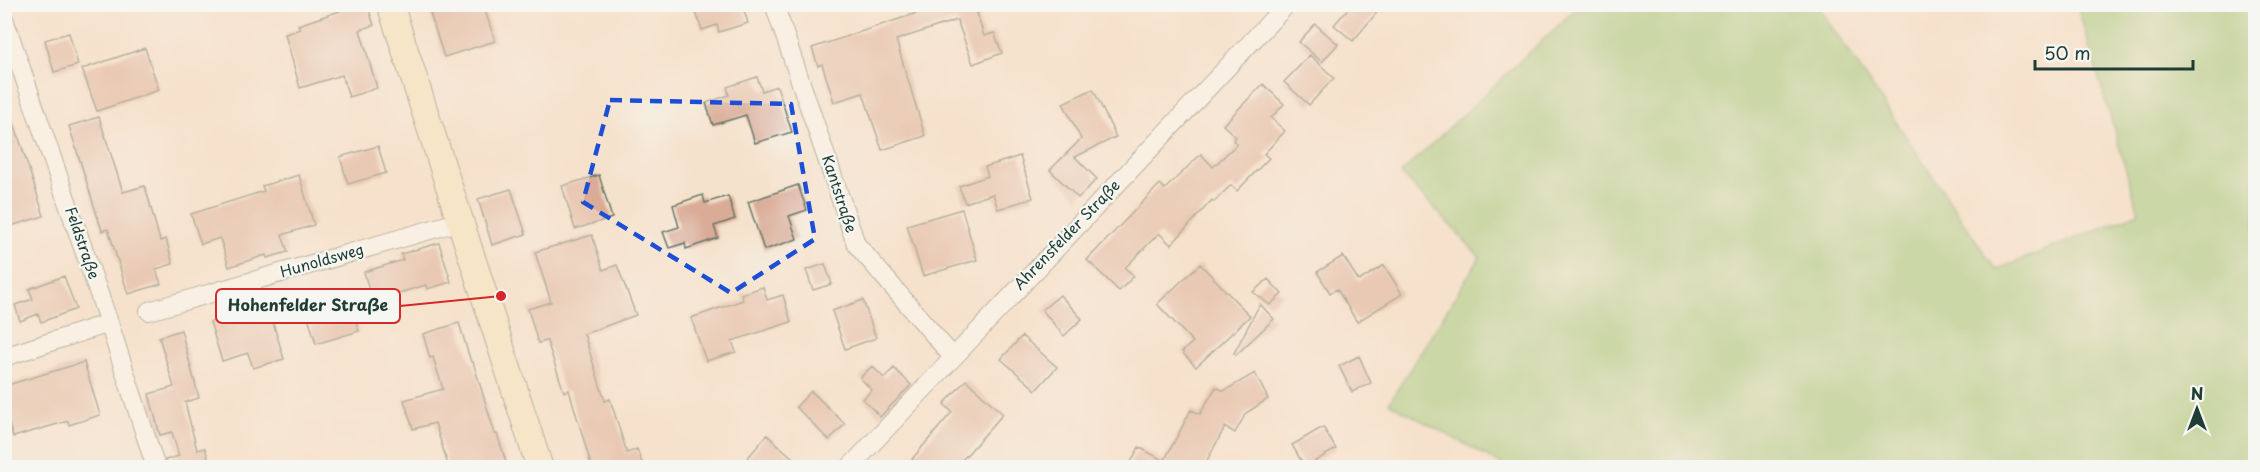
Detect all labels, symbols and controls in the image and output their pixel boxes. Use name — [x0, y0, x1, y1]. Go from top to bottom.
scale bar — [2035, 33, 2192, 71]
text: 50 m — [2044, 39, 2091, 66]
street label: Kantstraße — [817, 152, 864, 235]
street label: Ahrensfelder Straße — [1007, 174, 1125, 294]
street label: Feldstraße — [60, 203, 107, 282]
street label: Hunoldsweg — [277, 237, 366, 282]
callout: Hohenfelder Straße — [216, 289, 400, 323]
text: Hohenfelder Straße — [228, 292, 389, 316]
north arrow — [2167, 379, 2227, 439]
text: N — [2191, 381, 2203, 405]

